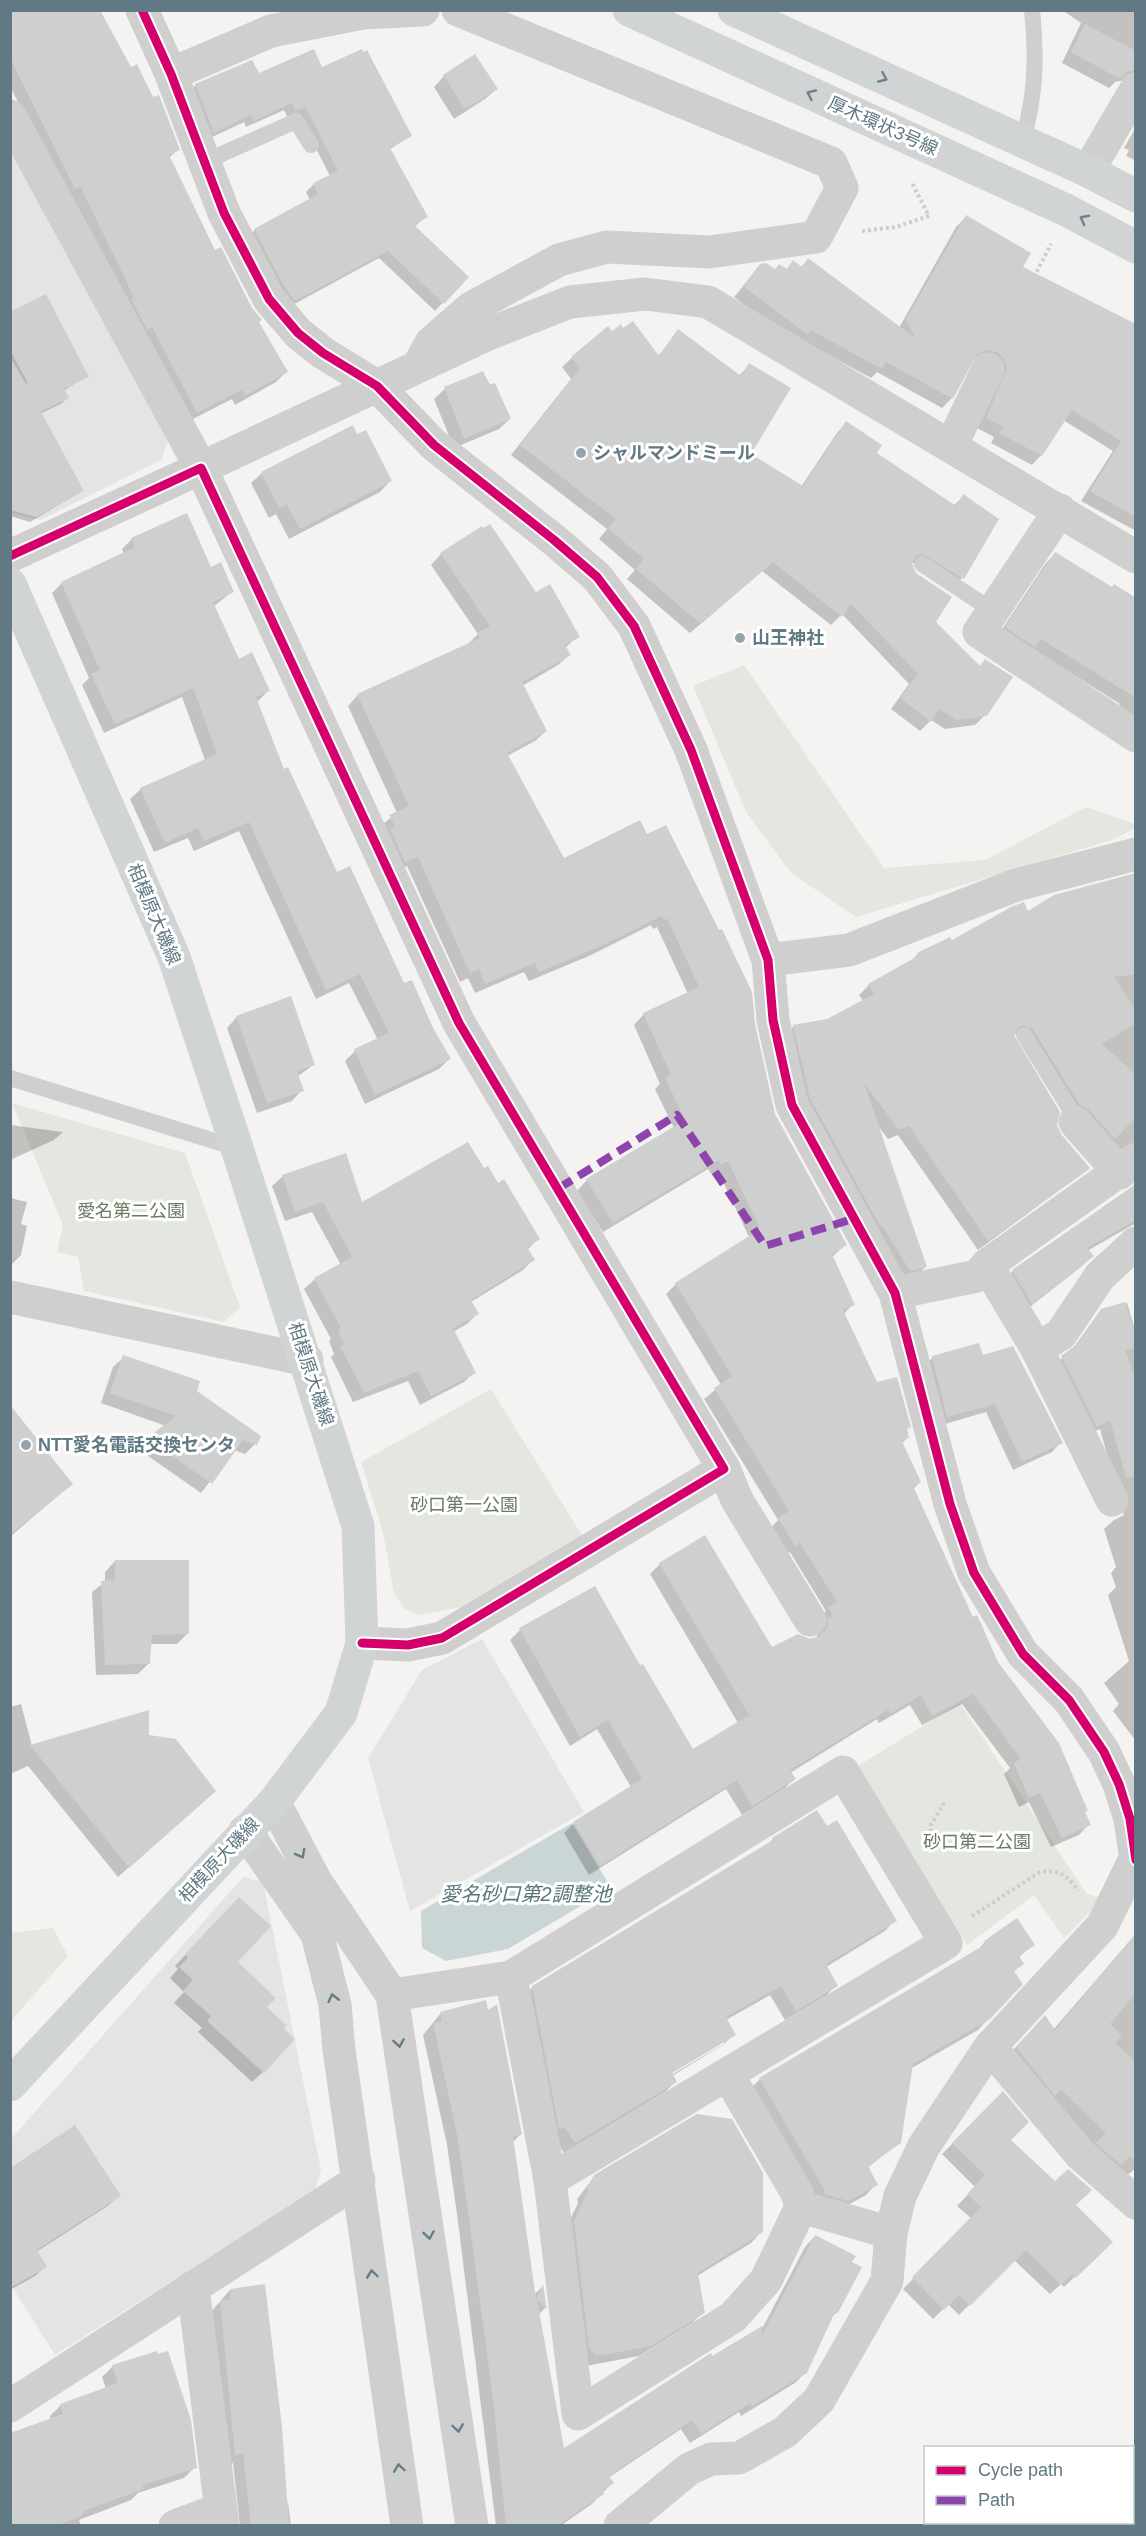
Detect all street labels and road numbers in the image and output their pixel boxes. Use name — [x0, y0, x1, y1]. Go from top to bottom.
street label: 厚木環状3号線 — [825, 93, 941, 159]
street label: 相模原大磯線 — [124, 860, 184, 968]
street label: 相模原大磯線 — [285, 1320, 337, 1428]
street label: 相模原大磯線 — [175, 1814, 263, 1906]

